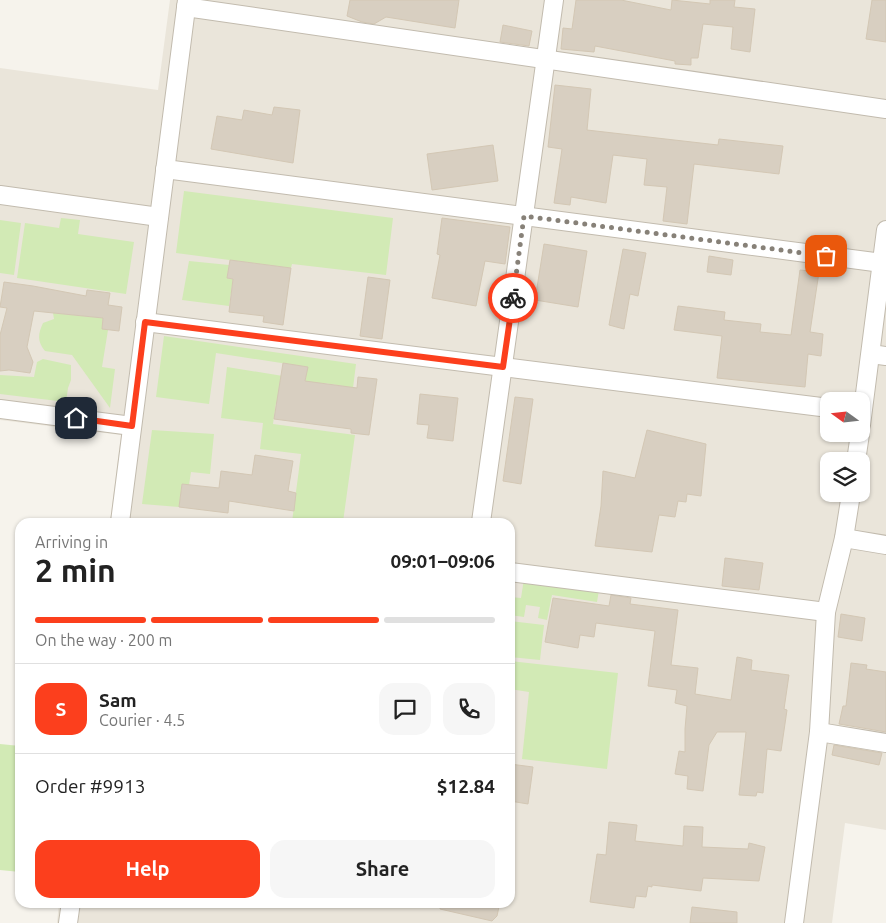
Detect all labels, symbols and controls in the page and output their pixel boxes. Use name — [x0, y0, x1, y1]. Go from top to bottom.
pin — [805, 235, 847, 277]
icon: bag — [812, 242, 840, 270]
courier — [488, 273, 538, 323]
icon: bike — [499, 284, 527, 312]
north arrow — [820, 392, 870, 442]
map controls — [820, 392, 870, 502]
pin — [55, 397, 97, 439]
icon: home — [62, 404, 90, 432]
button: layers — [820, 452, 870, 502]
text: Arriving in — [35, 533, 108, 551]
text: 09:01–09:06 — [390, 550, 495, 572]
text: 2 min — [35, 552, 116, 588]
text: On the way · 200 m — [35, 631, 172, 649]
button: chat — [379, 683, 431, 735]
button: phone — [443, 683, 495, 735]
text: Sam — [99, 689, 137, 711]
text: S — [56, 698, 66, 720]
text: Courier · 4.5 — [99, 711, 185, 729]
text: Order #9913 — [35, 775, 145, 797]
text: $12.84 — [437, 775, 495, 797]
button: Help — [35, 840, 260, 898]
button: Share — [270, 840, 495, 898]

